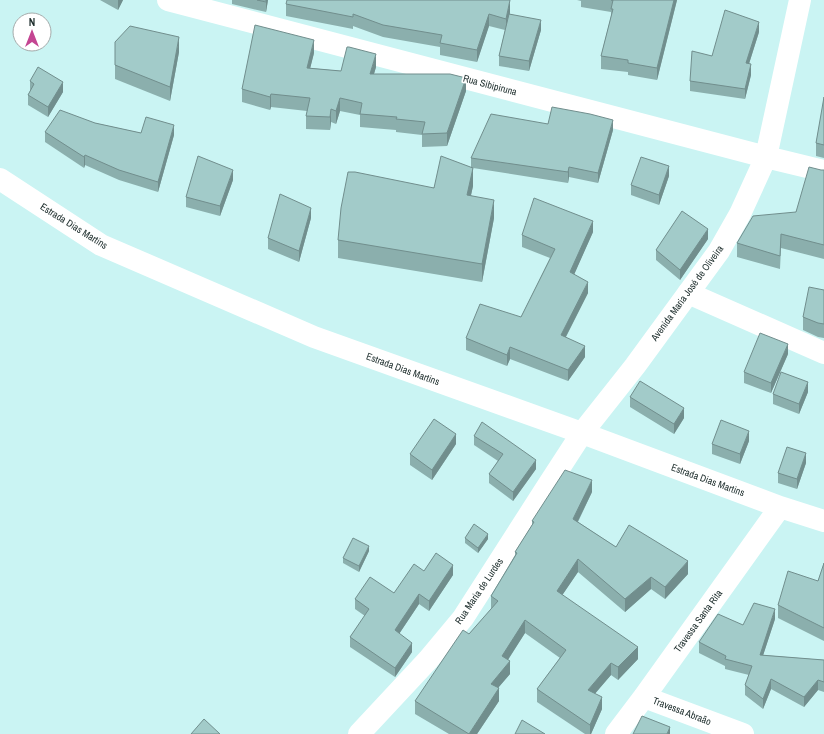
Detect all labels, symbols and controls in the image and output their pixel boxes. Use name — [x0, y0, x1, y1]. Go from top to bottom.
north arrow — [12, 12, 52, 52]
text: N — [29, 15, 35, 29]
street label: Rua Sibipiruna — [462, 72, 519, 99]
street label: Estrada Dias Martins — [38, 200, 110, 252]
street label: Avenida Maria José de Oliveira — [647, 242, 726, 344]
street label: Estrada Dias Martins — [365, 350, 441, 388]
street label: Estrada Dias Martins — [670, 461, 746, 499]
street label: Rua Maria de Lurdes — [452, 555, 506, 627]
street label: Travessa Santa Rita — [671, 587, 725, 655]
street label: Travessa Abraão — [651, 694, 714, 728]

